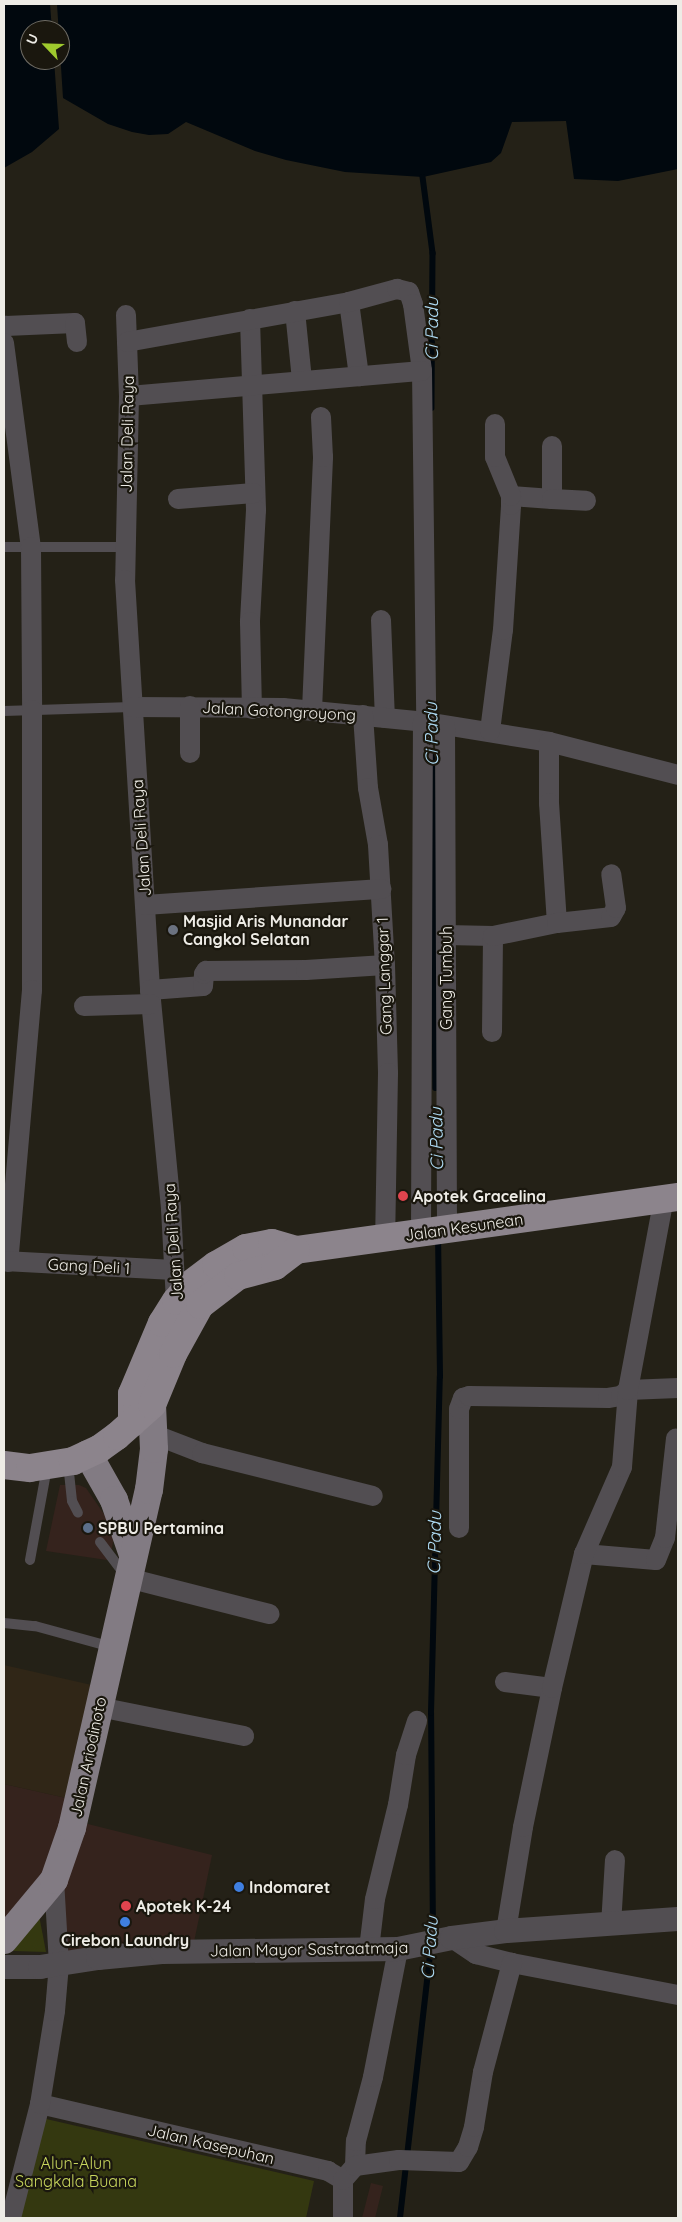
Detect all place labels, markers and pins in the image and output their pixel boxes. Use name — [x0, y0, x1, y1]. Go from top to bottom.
place label: Masjid Aris Munandar Cangkol Selatan — [183, 911, 348, 949]
marker: Masjid Aris Munandar Cangkol Selatan — [167, 924, 179, 936]
place label: Apotek Gracelina — [413, 1186, 546, 1206]
marker: Apotek Gracelina — [397, 1190, 409, 1202]
place label: SPBU Pertamina — [98, 1518, 224, 1538]
marker: SPBU Pertamina — [82, 1522, 94, 1534]
place label: Indomaret — [249, 1877, 330, 1897]
marker: Indomaret — [233, 1881, 245, 1893]
place label: Apotek K-24 — [136, 1896, 231, 1916]
marker: Apotek K-24 — [120, 1900, 132, 1912]
marker: Cirebon Laundry — [119, 1916, 131, 1928]
place label: Cirebon Laundry — [61, 1930, 189, 1950]

